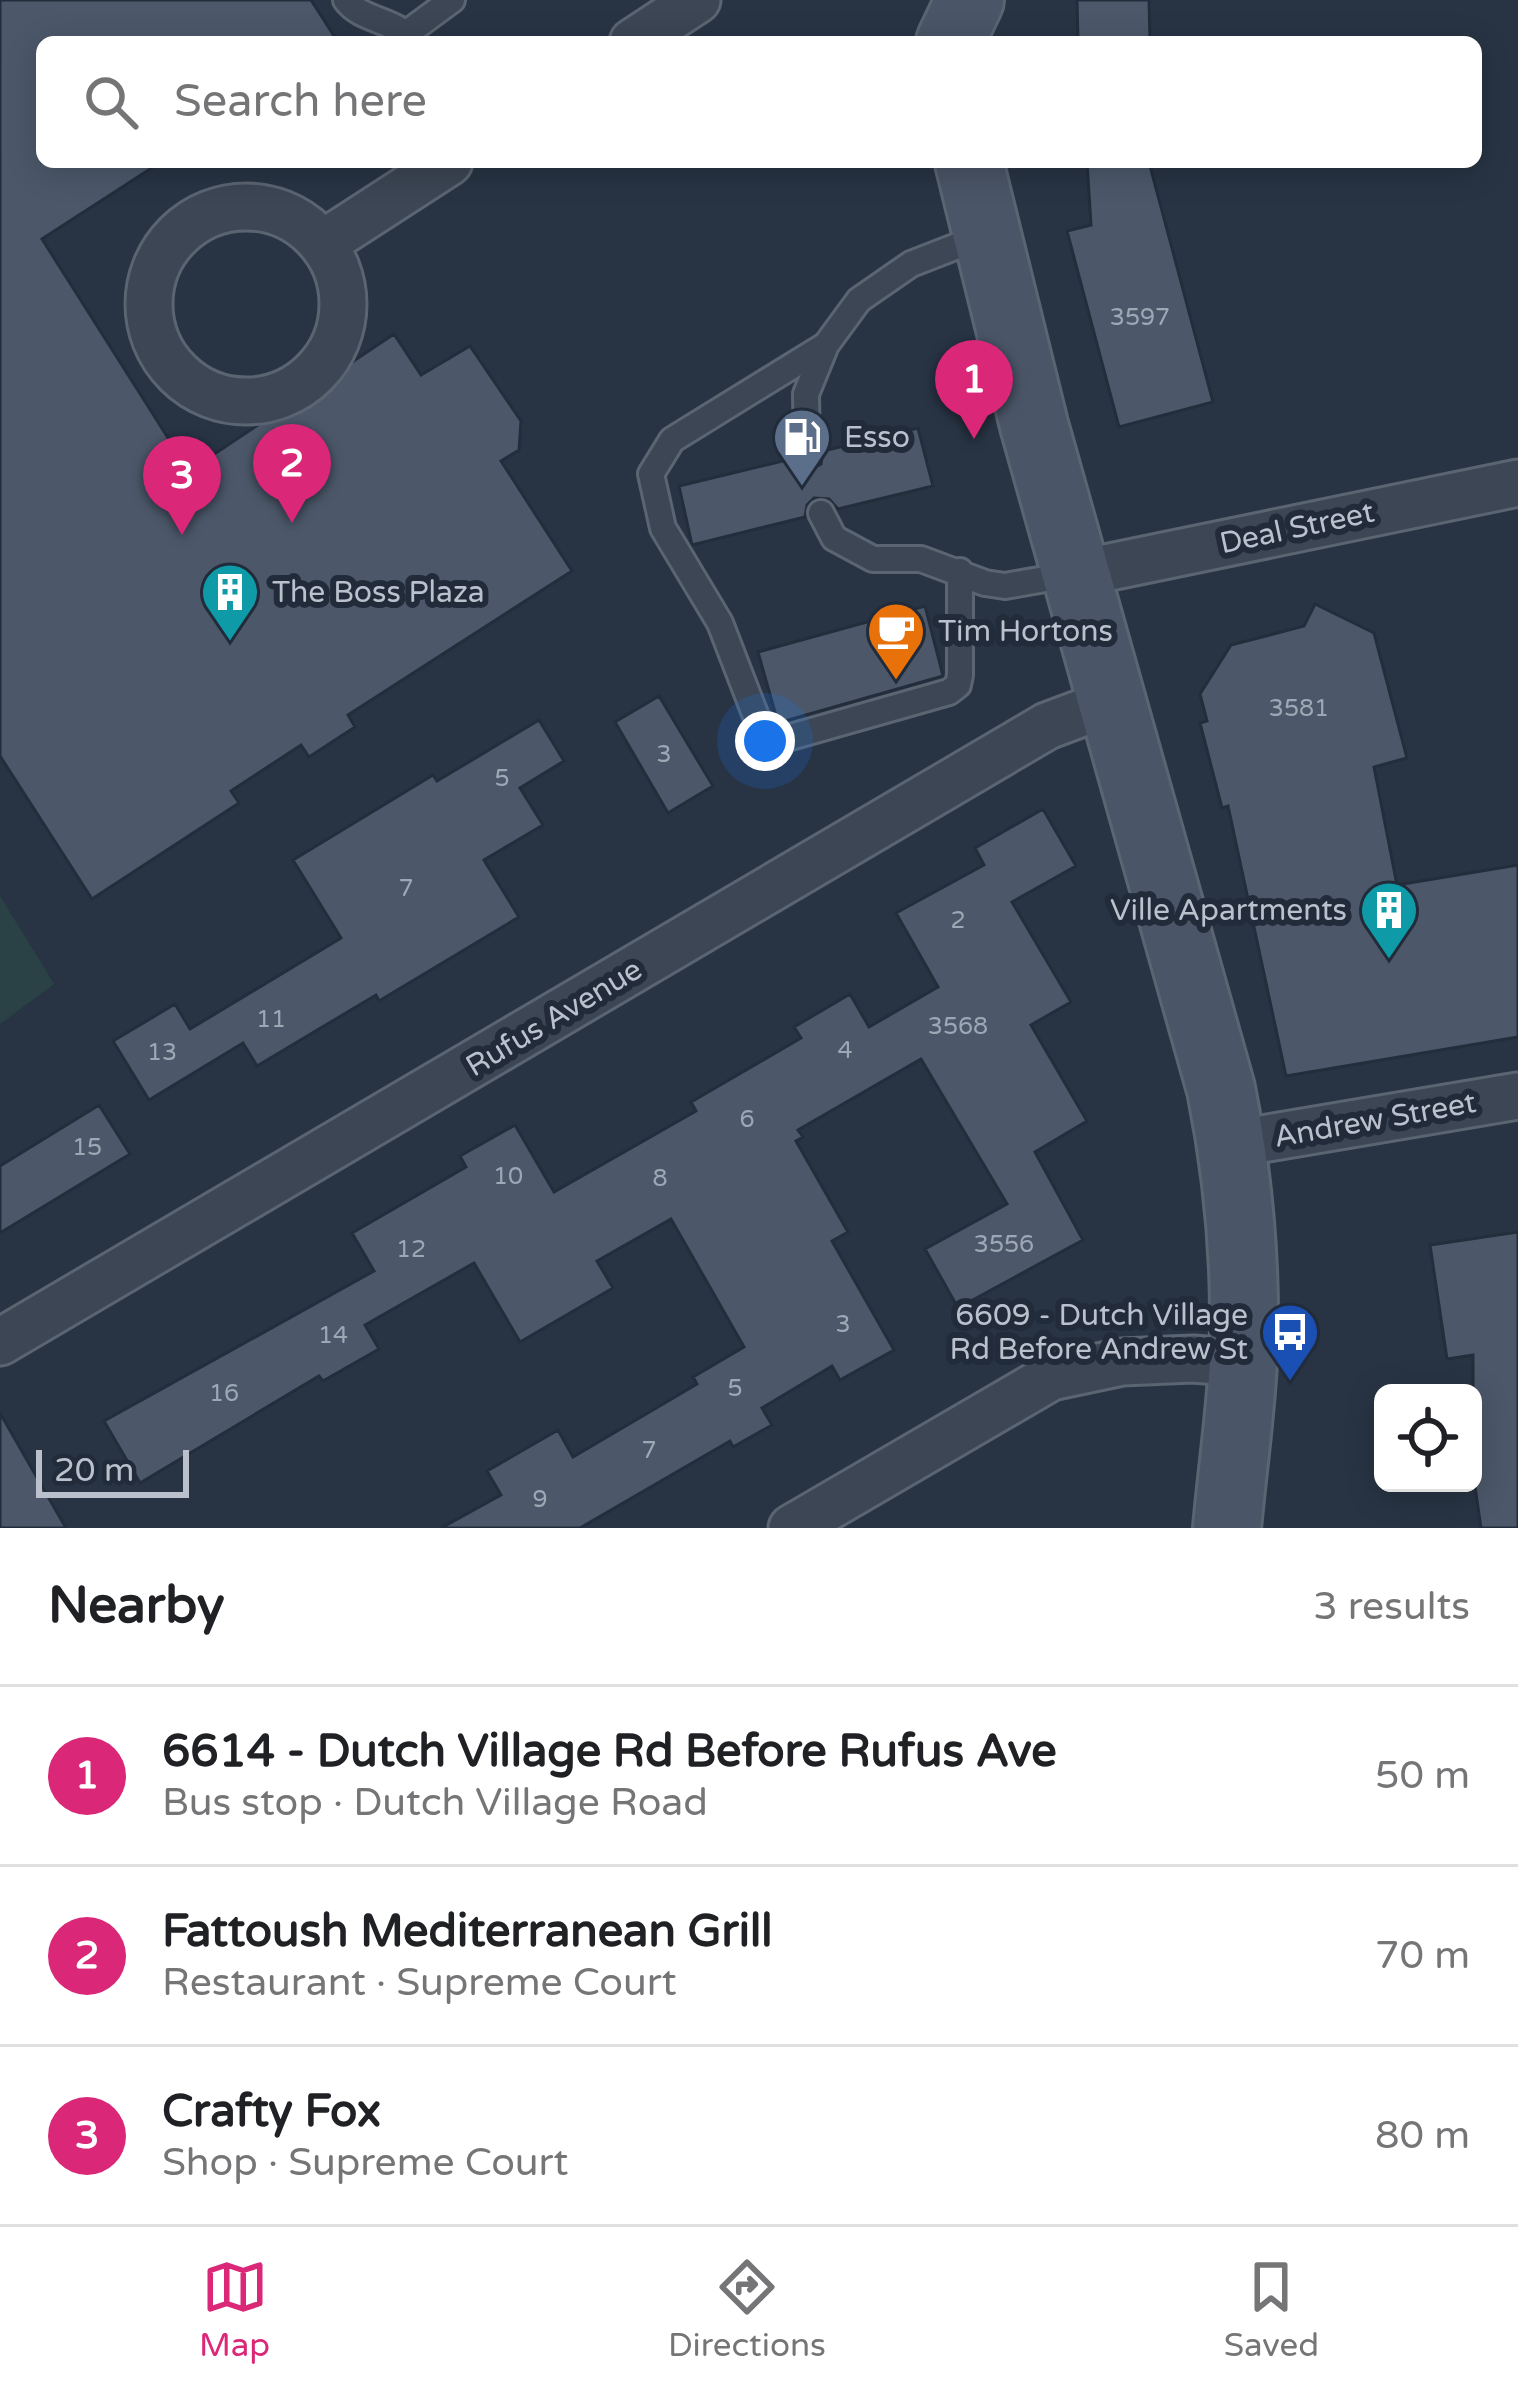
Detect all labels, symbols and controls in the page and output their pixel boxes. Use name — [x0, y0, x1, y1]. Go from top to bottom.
search box — [36, 36, 1482, 168]
icon: search — [78, 69, 144, 135]
text: Search here — [174, 75, 427, 129]
house number: 3597 — [1110, 303, 1170, 332]
pin: 1 — [935, 340, 1013, 439]
fuel station icon: Esso — [771, 406, 833, 488]
place label: Esso — [844, 419, 910, 456]
pin: 2 — [253, 424, 331, 523]
pin: 3 — [143, 436, 221, 535]
street label: Deal Street — [1216, 494, 1378, 562]
building icon: The Boss Plaza — [199, 561, 261, 643]
place label: The Boss Plaza — [272, 574, 485, 611]
cafe icon: Tim Hortons — [865, 600, 927, 682]
place label: Tim Hortons — [938, 613, 1113, 650]
house number: 3581 — [1269, 694, 1329, 723]
your location — [735, 711, 795, 771]
house number: 3 — [656, 740, 672, 769]
house number: 5 — [494, 764, 510, 793]
house number: 7 — [398, 874, 414, 903]
building icon: Ville Apartments — [1358, 879, 1420, 961]
place label: Ville Apartments — [1110, 892, 1347, 929]
house number: 2 — [950, 906, 966, 935]
street label: Rufus Avenue — [459, 951, 649, 1085]
house number: 11 — [256, 1005, 286, 1034]
house number: 3568 — [928, 1012, 988, 1041]
house number: 4 — [837, 1036, 853, 1065]
house number: 13 — [147, 1038, 177, 1067]
street label: Andrew Street — [1271, 1084, 1479, 1156]
house number: 6 — [739, 1105, 755, 1134]
house number: 15 — [72, 1133, 102, 1162]
house number: 10 — [493, 1162, 523, 1191]
house number: 8 — [652, 1164, 668, 1193]
house number: 3556 — [974, 1230, 1034, 1259]
house number: 12 — [396, 1235, 426, 1264]
place label: 6609 - Dutch Village Rd Before Andrew St — [950, 1297, 1248, 1368]
bus stop icon: 6609 - Dutch Village Rd Before Andrew St — [1259, 1301, 1321, 1383]
house number: 3 — [835, 1310, 851, 1339]
house number: 14 — [318, 1321, 348, 1350]
house number: 5 — [727, 1374, 743, 1403]
house number: 16 — [209, 1379, 239, 1408]
map controls — [1374, 1384, 1482, 1492]
button: locate — [1374, 1384, 1482, 1492]
house number: 7 — [641, 1436, 657, 1465]
scale bar — [36, 1444, 189, 1497]
text: 20 m — [54, 1451, 134, 1490]
house number: 9 — [532, 1485, 548, 1514]
text: Nearby — [48, 1575, 225, 1637]
text: 3 results — [1313, 1583, 1470, 1630]
text: 6614 - Dutch Village Rd Before Rufus Ave — [162, 1725, 1057, 1779]
text: 1 — [75, 1752, 99, 1799]
text: 50 m — [1375, 1752, 1470, 1799]
text: Bus stop · Dutch Village Road — [162, 1779, 708, 1826]
text: Fattoush Mediterranean Grill — [162, 1905, 772, 1959]
text: 2 — [75, 1932, 99, 1979]
text: 70 m — [1375, 1932, 1470, 1979]
text: Restaurant · Supreme Court — [162, 1959, 677, 2006]
text: Crafty Fox — [162, 2085, 381, 2139]
text: 3 — [75, 2112, 99, 2159]
text: 80 m — [1375, 2112, 1470, 2159]
text: Shop · Supreme Court — [162, 2139, 568, 2186]
tab: Map — [199, 2254, 270, 2365]
tab: Directions — [668, 2254, 826, 2365]
tab: Saved — [1224, 2254, 1319, 2365]

